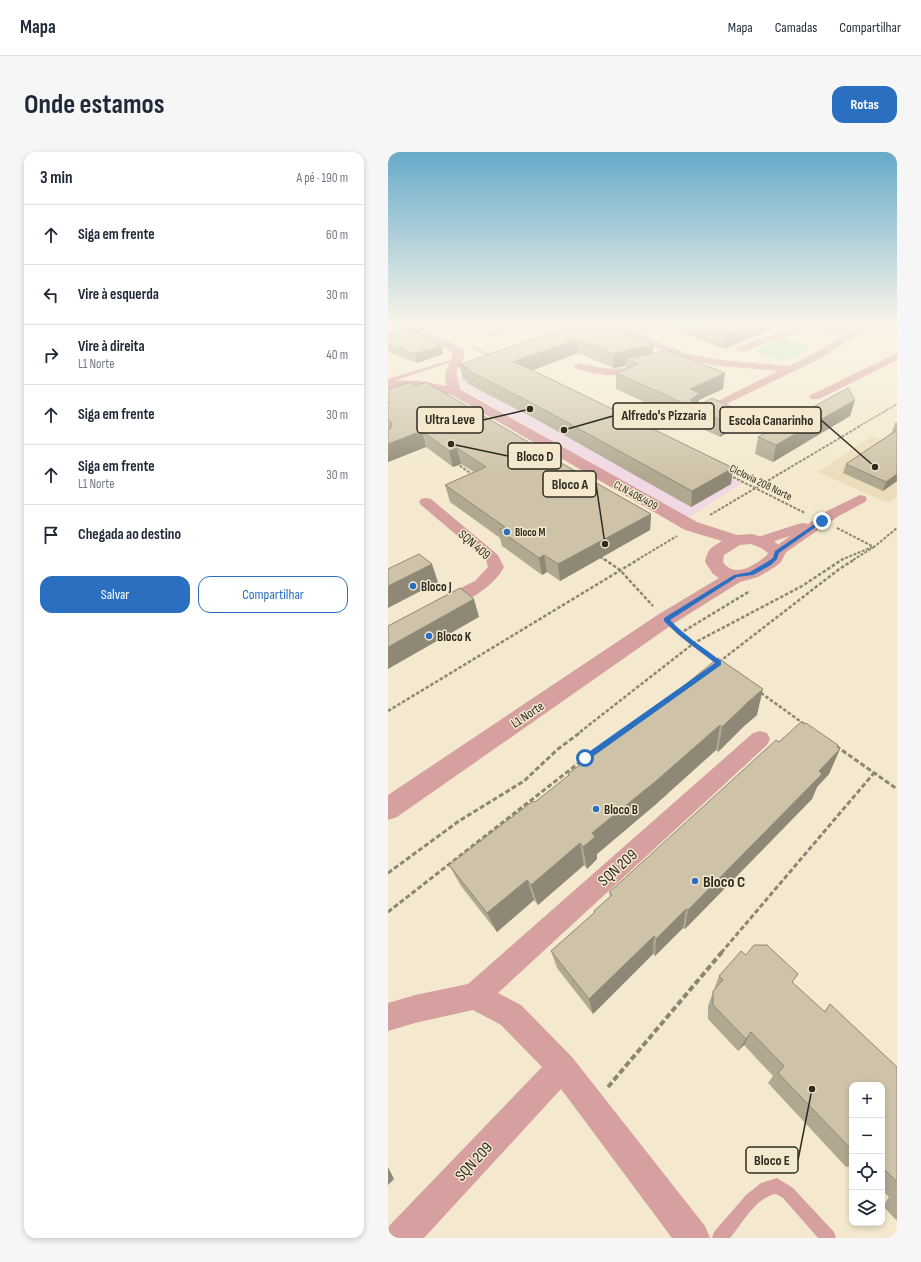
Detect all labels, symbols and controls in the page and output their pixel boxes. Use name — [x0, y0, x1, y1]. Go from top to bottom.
text: Mapa — [20, 16, 56, 39]
text: Mapa — [728, 19, 753, 36]
text: Camadas — [775, 19, 817, 36]
text: Compartilhar — [839, 19, 901, 36]
button: Rotas — [832, 86, 897, 123]
text: Onde estamos — [24, 88, 164, 121]
text: 3 min — [40, 168, 73, 188]
text: A pé · 190 m — [297, 170, 348, 186]
icon: ahead — [40, 224, 62, 246]
text: Siga em frente — [78, 225, 155, 244]
text: 60 m — [326, 227, 348, 243]
icon: left — [40, 284, 62, 306]
text: Vire à esquerda — [78, 285, 159, 304]
text: 30 m — [326, 287, 348, 303]
text: Vire à direita — [78, 337, 145, 356]
icon: right — [40, 344, 62, 366]
text: 40 m — [326, 347, 348, 363]
text: L1 Norte — [78, 356, 114, 372]
callout: Alfredo's Pizzaria — [613, 403, 714, 429]
icon: ahead — [40, 404, 62, 426]
text: Siga em frente — [78, 405, 155, 424]
text: 30 m — [326, 407, 348, 423]
callout: Ultra Leve — [417, 407, 483, 433]
text: Alfredo's Pizzaria — [620, 407, 707, 424]
callout: Escola Canarinho — [720, 407, 821, 433]
text: Ultra Leve — [425, 411, 475, 428]
text: Escola Canarinho — [729, 412, 813, 429]
callout: Bloco D — [508, 443, 561, 469]
text: Bloco D — [516, 448, 554, 465]
text: Siga em frente — [78, 457, 155, 476]
street label: Ciclovia 208 Norte — [727, 462, 794, 503]
icon: ahead — [40, 464, 62, 486]
text: 30 m — [326, 467, 348, 483]
callout: Bloco A — [543, 471, 596, 497]
text: L1 Norte — [78, 476, 114, 492]
text: Bloco A — [552, 476, 589, 493]
street label: CLN 408/409 — [611, 478, 660, 513]
route end — [813, 512, 831, 530]
icon: arrive — [40, 524, 62, 546]
text: Chegada ao destino — [78, 525, 181, 544]
street label: SQN 409 — [455, 526, 494, 563]
place label: Bloco M — [515, 526, 545, 539]
marker: Bloco M — [502, 527, 512, 537]
button: Salvar — [40, 576, 190, 613]
button: Compartilhar — [198, 576, 348, 613]
place label: Bloco J — [421, 579, 452, 595]
marker: Bloco J — [408, 581, 418, 591]
place label: Bloco K — [437, 629, 472, 645]
marker: Bloco K — [424, 631, 434, 641]
street label: L1 Norte — [508, 698, 547, 732]
route start — [576, 749, 594, 767]
place label: Bloco B — [604, 802, 638, 818]
marker: Bloco B — [591, 804, 601, 814]
street label: SQN 209 — [594, 846, 642, 891]
place label: Bloco C — [703, 873, 745, 892]
marker: Bloco C — [690, 876, 700, 886]
map controls — [849, 1082, 885, 1226]
button: + — [849, 1082, 885, 1118]
button: − — [849, 1118, 885, 1154]
street label: SQN 209 — [451, 1139, 497, 1185]
callout: Bloco E — [746, 1147, 798, 1173]
text: Bloco E — [754, 1152, 790, 1169]
button: locate — [849, 1154, 885, 1190]
button: layers — [849, 1190, 885, 1226]

